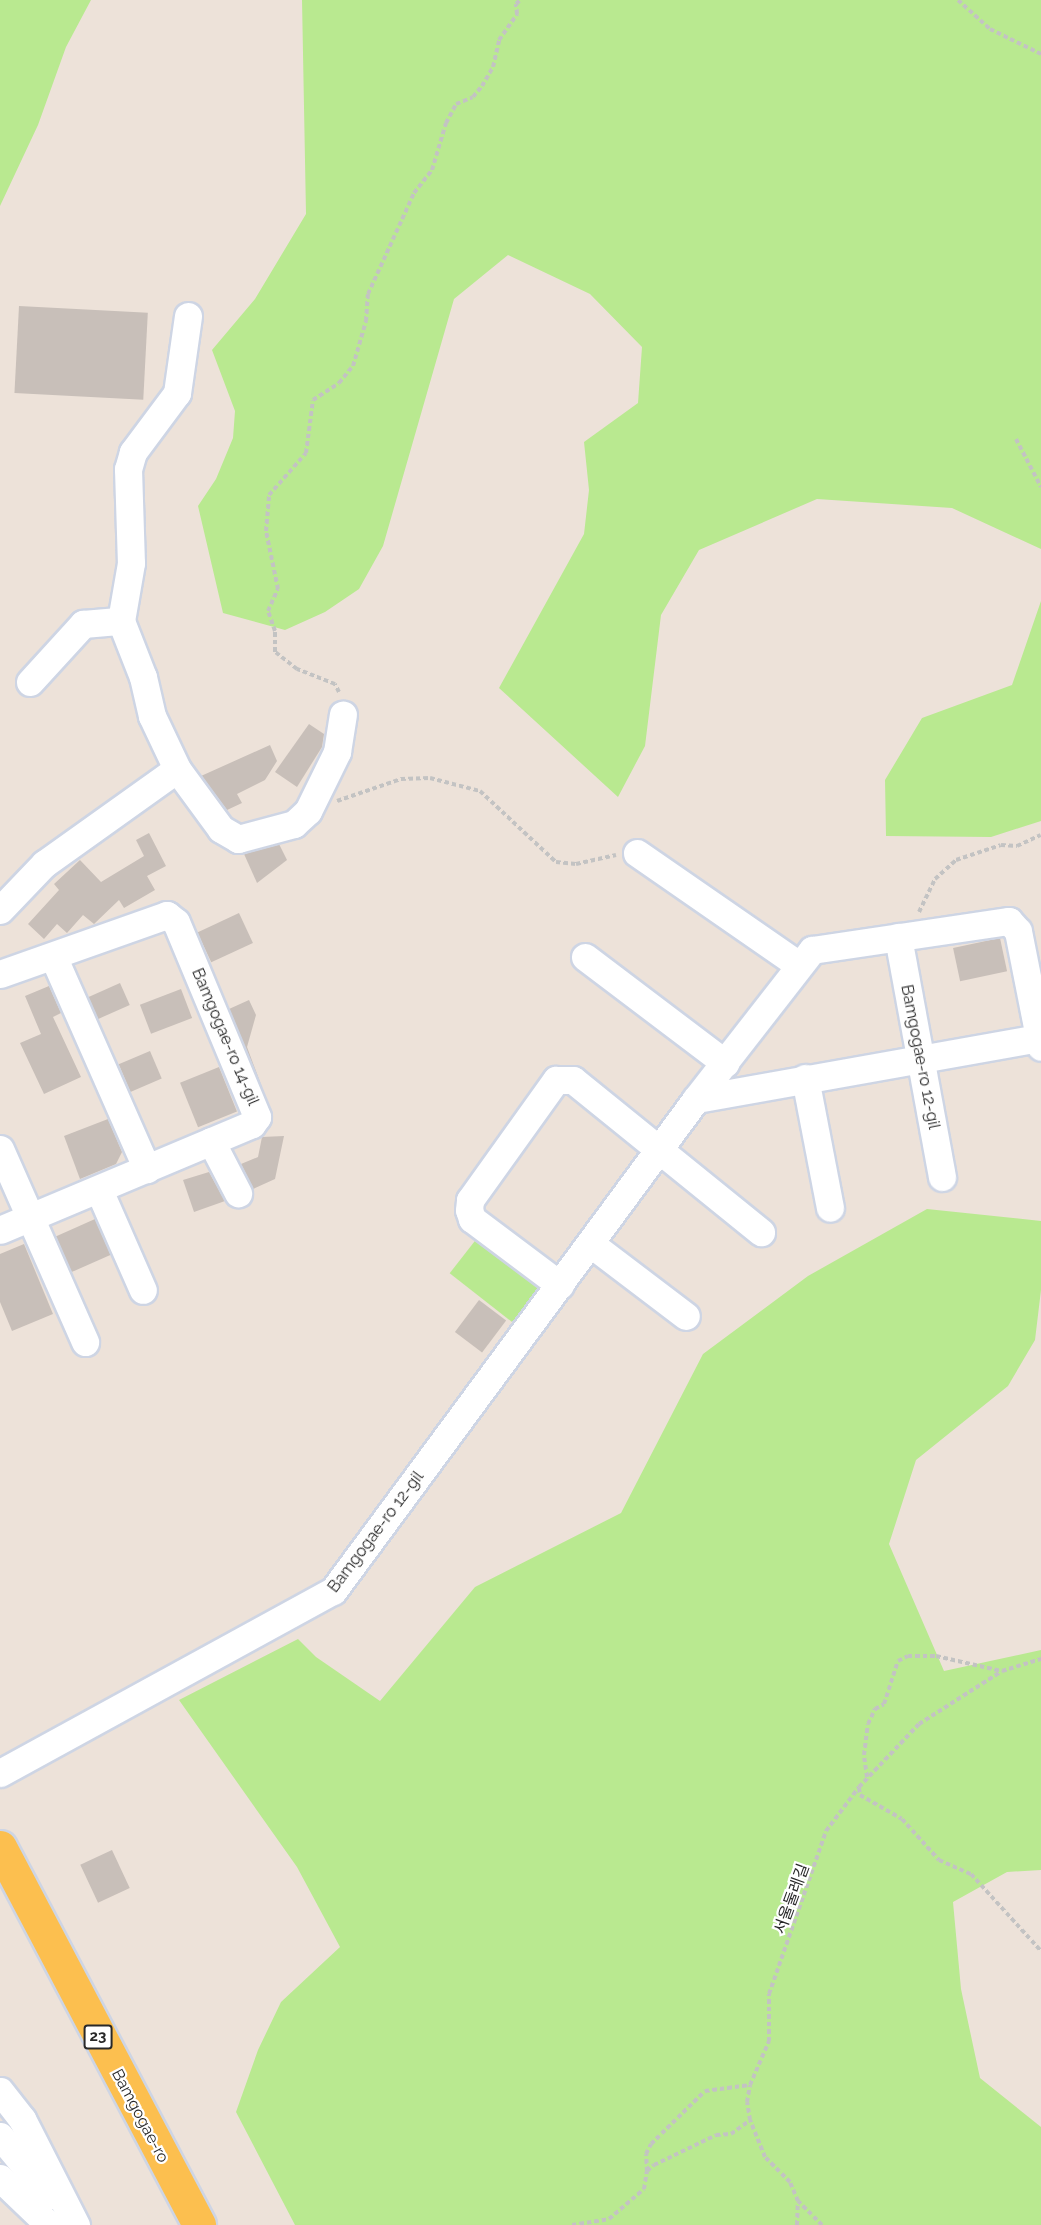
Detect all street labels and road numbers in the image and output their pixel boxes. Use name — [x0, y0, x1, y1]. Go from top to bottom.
street label: Bamgogae-ro 14-gil — [187, 965, 263, 1109]
street label: Bamgogae-ro 12-gil — [897, 983, 943, 1131]
street label: Bamgogae-ro 12-gil — [324, 1468, 428, 1596]
street label: 서울둘레길 — [770, 1861, 814, 1937]
road number: 23 — [83, 2025, 113, 2049]
street label: Bamgogae-ro — [107, 2066, 173, 2166]

